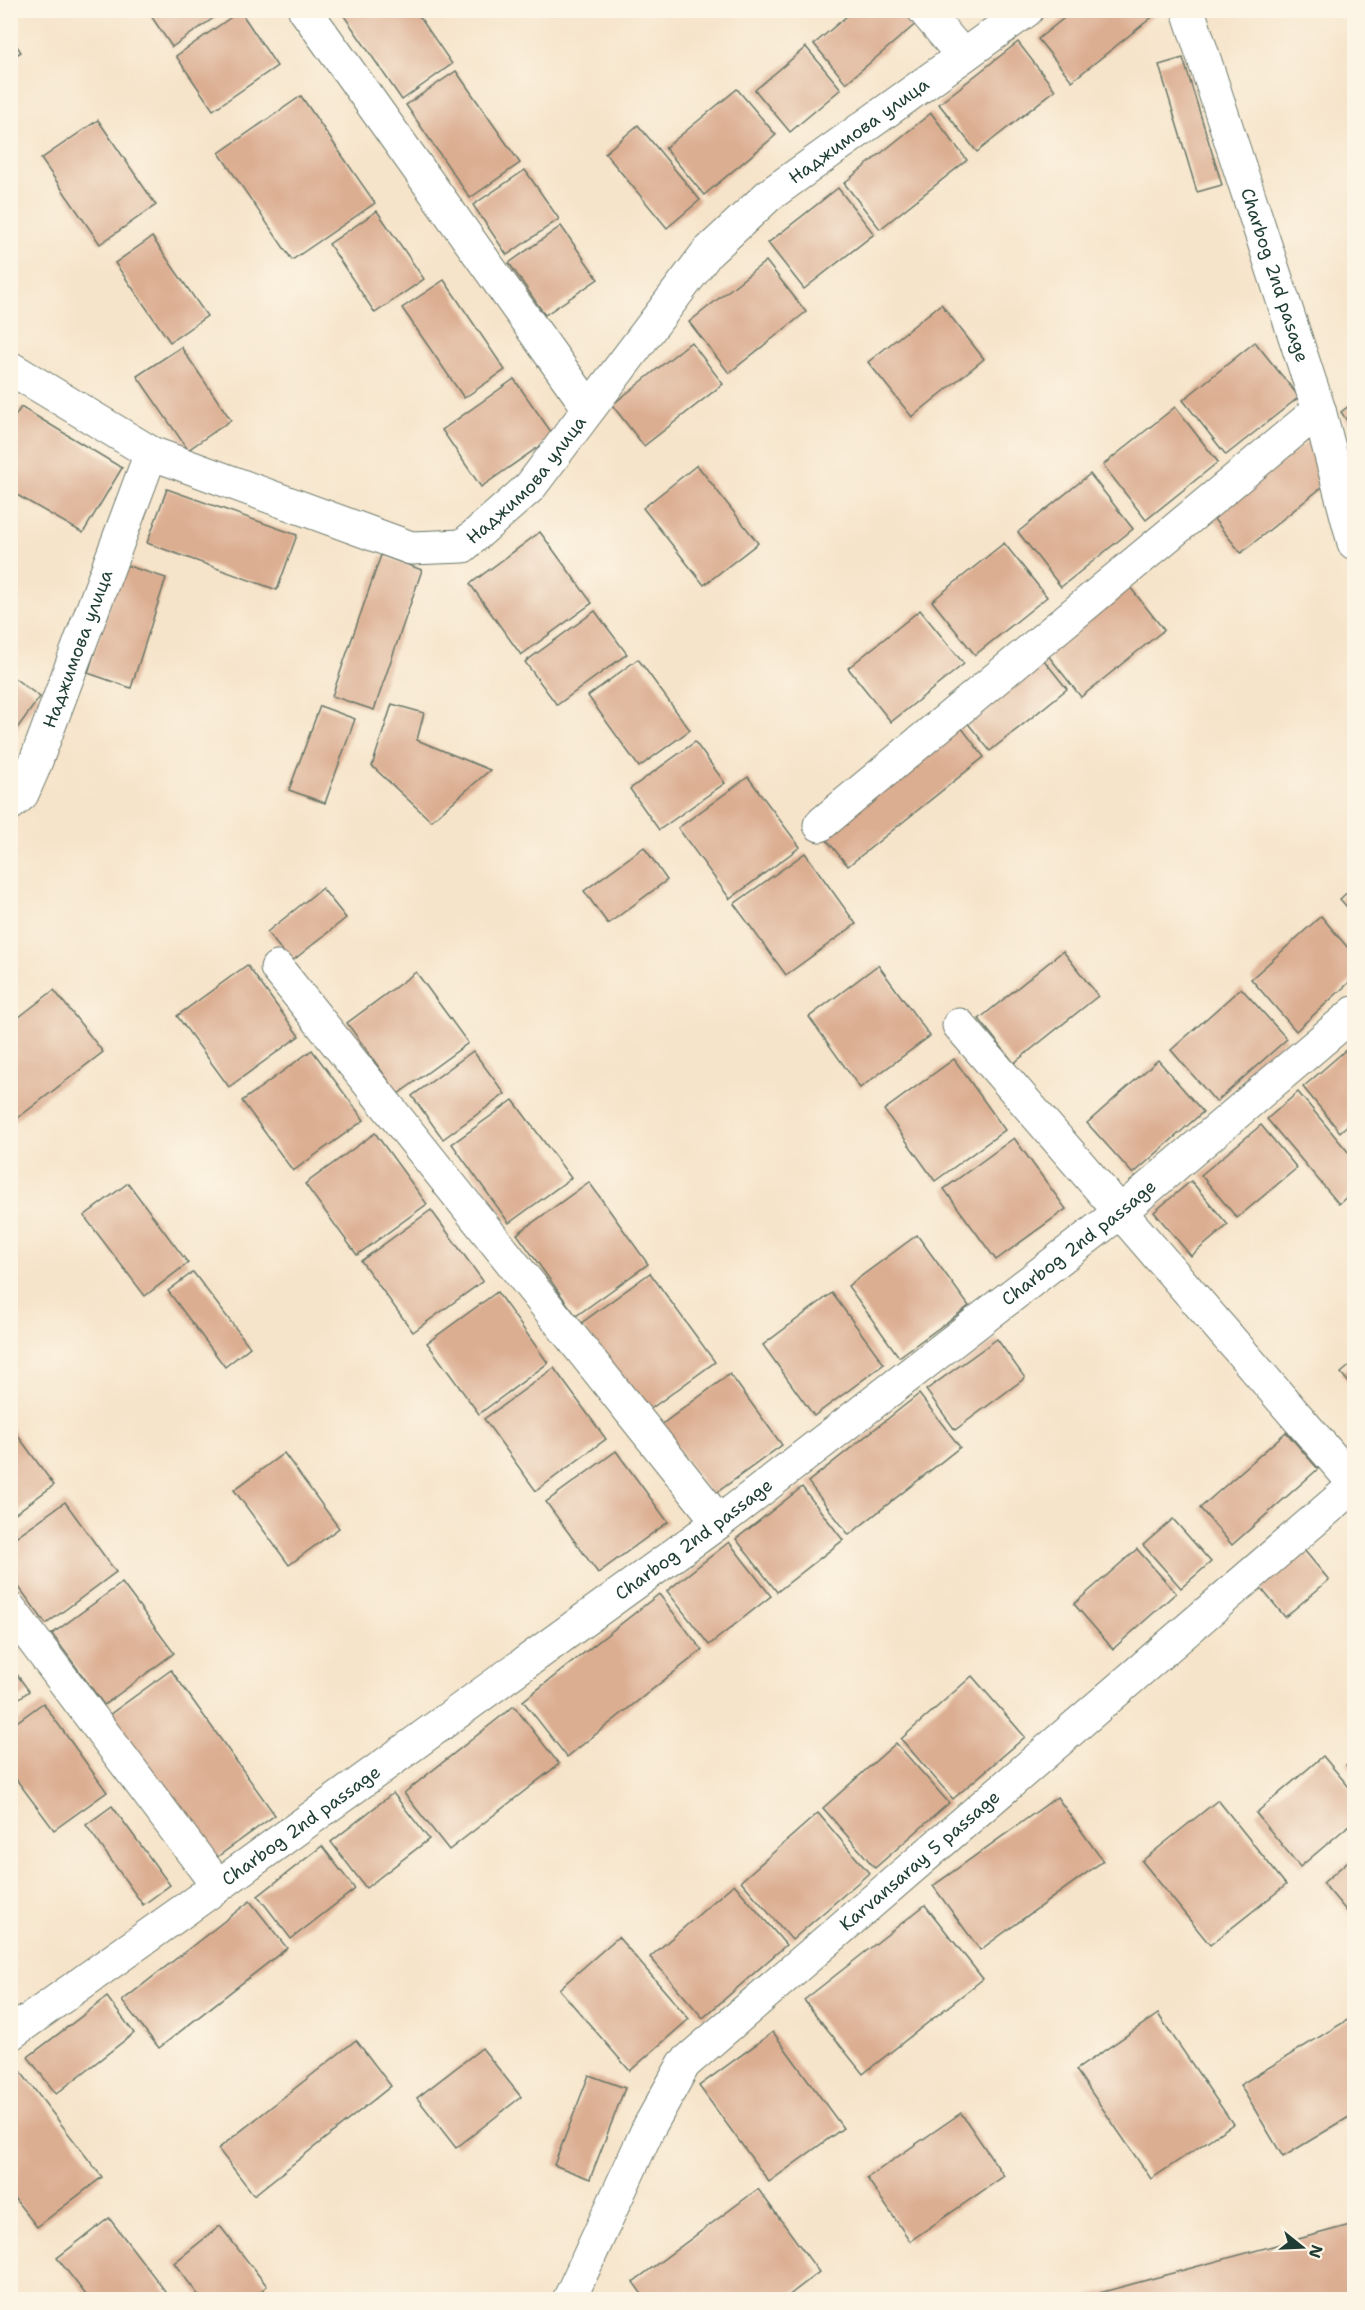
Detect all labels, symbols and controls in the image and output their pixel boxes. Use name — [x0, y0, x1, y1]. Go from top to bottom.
street label: Наджимова улица — [784, 72, 934, 189]
street label: Charbog 2nd pasage — [1235, 185, 1315, 365]
street label: Наджимова улица — [461, 411, 592, 550]
street label: Наджимова улица — [37, 566, 118, 732]
street label: Charbog 2nd passage — [997, 1174, 1161, 1311]
street label: Charbog 2nd passage — [610, 1473, 778, 1606]
street label: Charbog 2nd passage — [217, 1760, 385, 1891]
street label: Karvansaray 5 passage — [835, 1785, 1005, 1936]
north arrow — [1272, 2217, 1332, 2277]
text: N — [1304, 2242, 1328, 2261]

